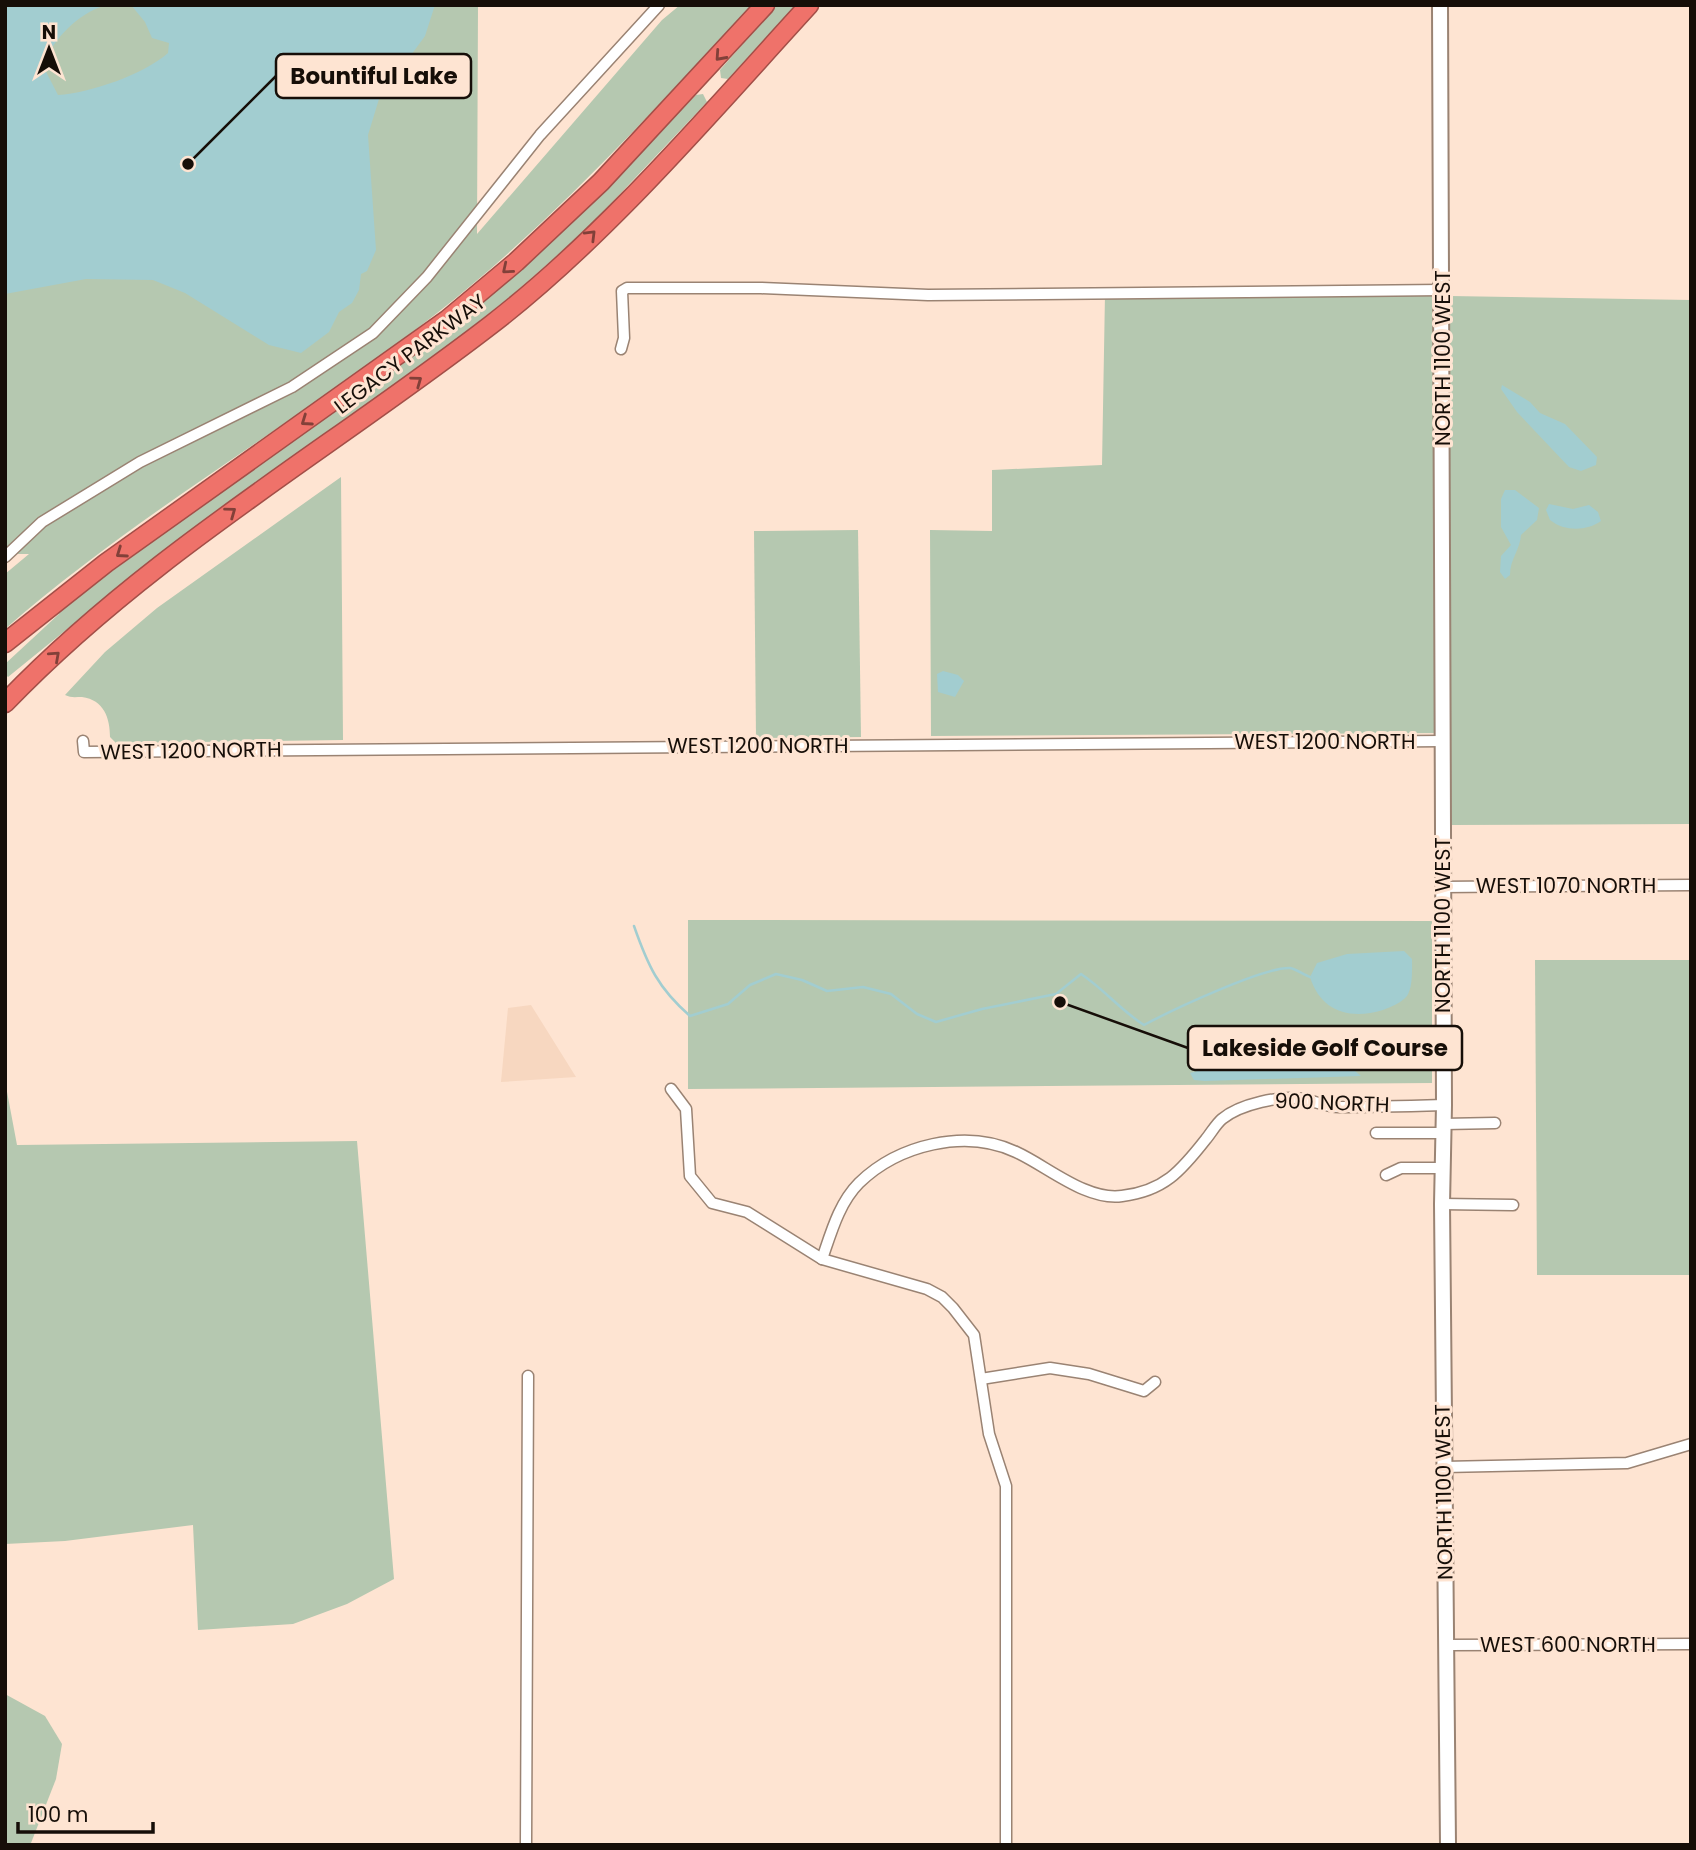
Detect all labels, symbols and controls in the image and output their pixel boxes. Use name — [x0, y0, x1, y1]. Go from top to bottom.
north arrow — [14, 14, 84, 84]
text: N — [42, 19, 56, 46]
one-way arrow — [715, 48, 728, 61]
callout: Bountiful Lake — [276, 54, 471, 98]
text: Bountiful Lake — [290, 60, 458, 92]
one-way arrow — [583, 231, 595, 243]
one-way arrow — [503, 261, 516, 273]
street label: NORTH 1100 WEST — [1428, 270, 1457, 446]
street label: LEGACY PARKWAY — [328, 287, 492, 420]
one-way arrow — [409, 376, 422, 389]
one-way arrow — [301, 413, 314, 425]
one-way arrow — [223, 508, 236, 521]
one-way arrow — [116, 545, 129, 557]
one-way arrow — [47, 651, 60, 664]
street label: WEST 1200 NORTH — [1234, 727, 1416, 756]
street label: WEST 1200 NORTH — [667, 731, 849, 760]
street label: WEST 1200 NORTH — [100, 734, 282, 767]
street label: NORTH 1100 WEST — [1428, 837, 1457, 1013]
street label: WEST 1070 NORTH — [1476, 871, 1656, 900]
callout: Lakeside Golf Course — [1188, 1026, 1462, 1070]
text: Lakeside Golf Course — [1202, 1032, 1448, 1064]
street label: 900 NORTH — [1274, 1086, 1390, 1119]
street label: NORTH 1100 WEST — [1427, 1404, 1460, 1580]
street label: WEST 600 NORTH — [1480, 1630, 1656, 1659]
scale bar — [18, 1790, 152, 1834]
text: 100 m — [28, 1800, 88, 1829]

